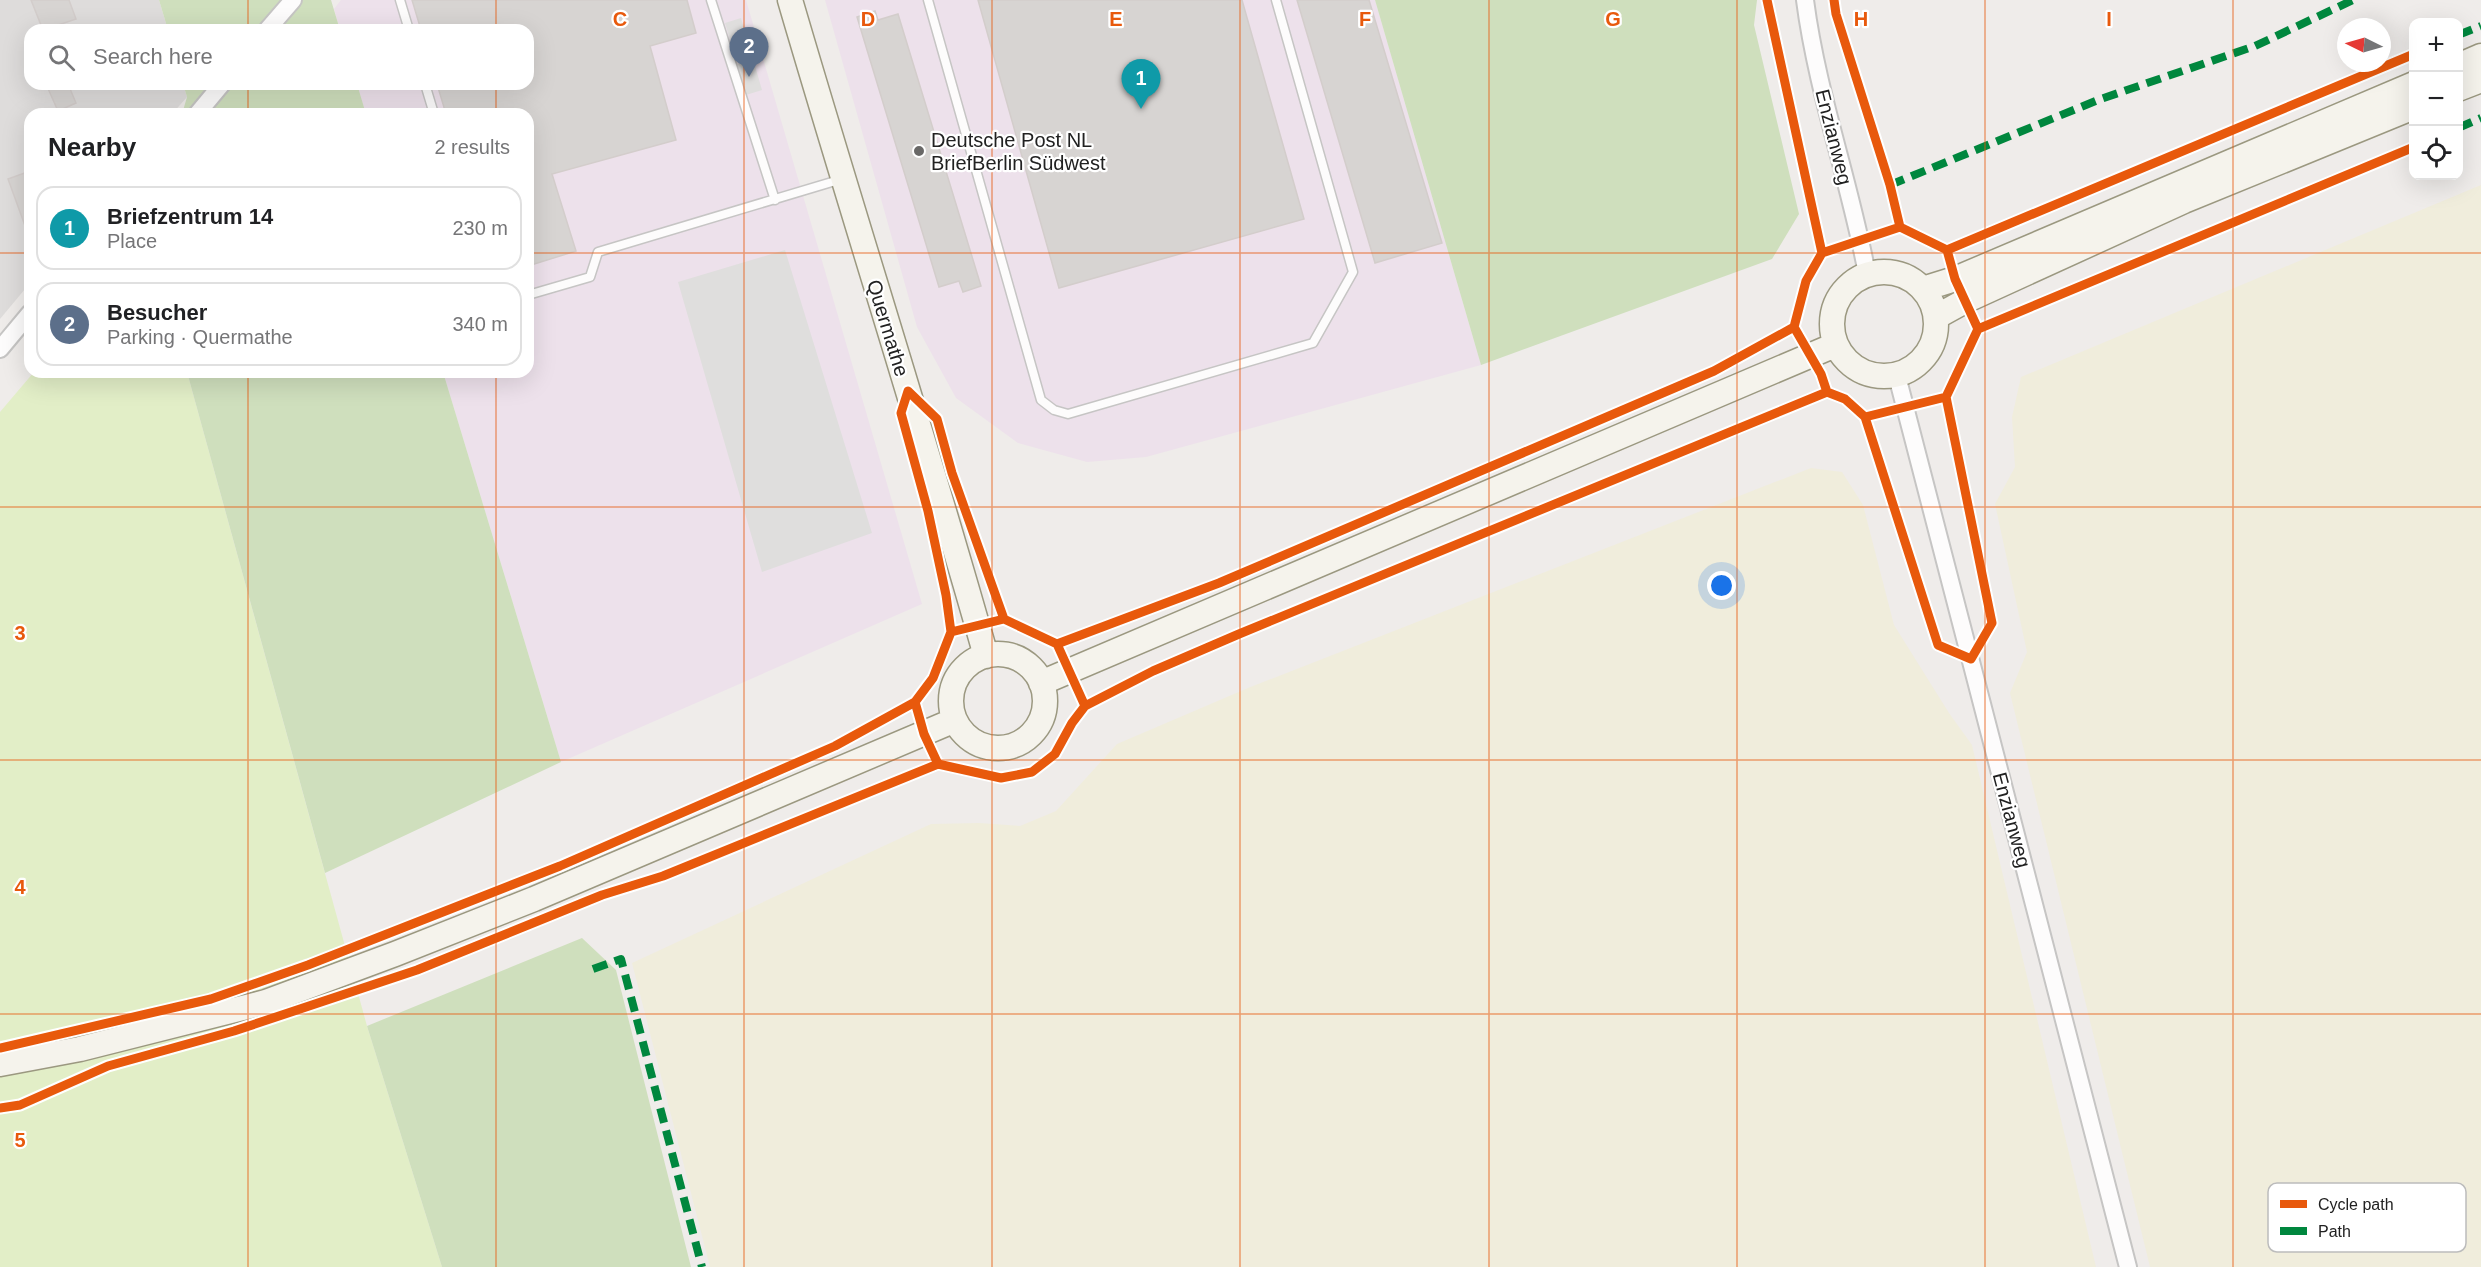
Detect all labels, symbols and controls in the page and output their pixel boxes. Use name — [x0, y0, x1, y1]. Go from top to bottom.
text: C — [613, 8, 627, 30]
text: D — [861, 8, 875, 30]
text: E — [1109, 8, 1123, 30]
text: F — [1359, 8, 1371, 30]
text: G — [1605, 8, 1621, 30]
text: H — [1854, 8, 1868, 30]
text: I — [2106, 8, 2112, 30]
north arrow — [2337, 18, 2391, 72]
map controls — [2409, 18, 2463, 180]
button: + — [2409, 18, 2463, 72]
search box — [24, 24, 534, 90]
pin: 2 — [730, 28, 768, 77]
icon: search — [45, 41, 78, 74]
text: Search here — [93, 44, 213, 69]
pin: 1 — [1122, 60, 1160, 109]
button: − — [2409, 72, 2463, 126]
street label: Enzianweg — [1811, 87, 1857, 187]
button: locate — [2409, 126, 2463, 180]
place label: Deutsche Post NL BriefBerlin Südwest — [931, 129, 1106, 174]
text: Nearby — [48, 132, 136, 162]
text: 2 results — [434, 136, 510, 158]
marker: Deutsche Post NL BriefBerlin Südwest — [912, 144, 926, 158]
text: Briefzentrum 14 — [107, 204, 273, 229]
text: 1 — [64, 217, 75, 239]
text: 230 m — [452, 217, 508, 239]
text: Place — [107, 230, 157, 252]
street label: Quermathe — [863, 277, 913, 379]
text: Besucher — [107, 300, 207, 325]
text: 2 — [64, 313, 75, 335]
text: 340 m — [452, 313, 508, 335]
text: Parking · Quermathe — [107, 326, 293, 348]
your location — [1707, 571, 1736, 600]
text: 3 — [14, 622, 26, 644]
street label: Enzianweg — [1989, 770, 2035, 870]
text: 4 — [14, 876, 26, 898]
text: 5 — [14, 1129, 26, 1151]
legend — [2268, 1183, 2466, 1252]
text: Cycle path — [2318, 1196, 2394, 1213]
text: Path — [2318, 1223, 2351, 1240]

